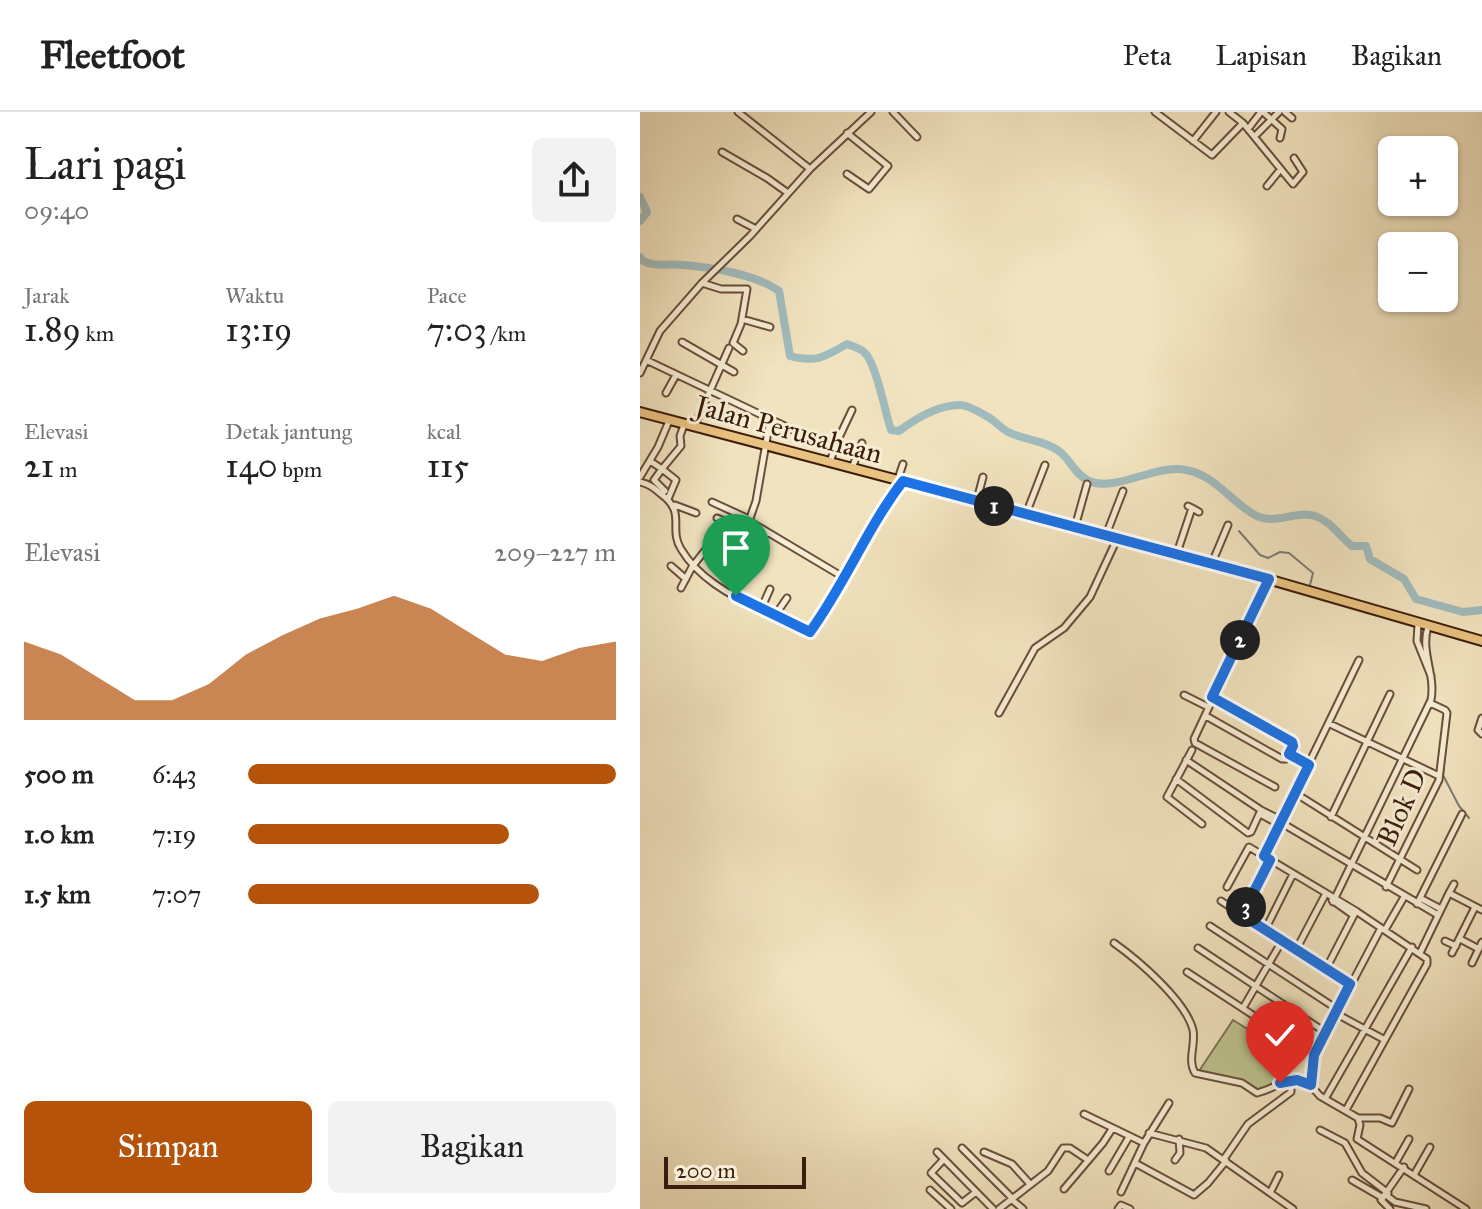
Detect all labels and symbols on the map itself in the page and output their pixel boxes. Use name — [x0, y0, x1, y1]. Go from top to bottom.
street label: Jalan Perusahaan — [689, 387, 886, 471]
pin: 1 — [974, 486, 1014, 526]
pin — [702, 514, 770, 596]
pin: 2 — [1220, 620, 1260, 660]
street label: Blok D — [1369, 763, 1434, 851]
pin: 3 — [1226, 887, 1266, 927]
pin — [1246, 1001, 1314, 1083]
scale bar — [664, 1153, 806, 1189]

